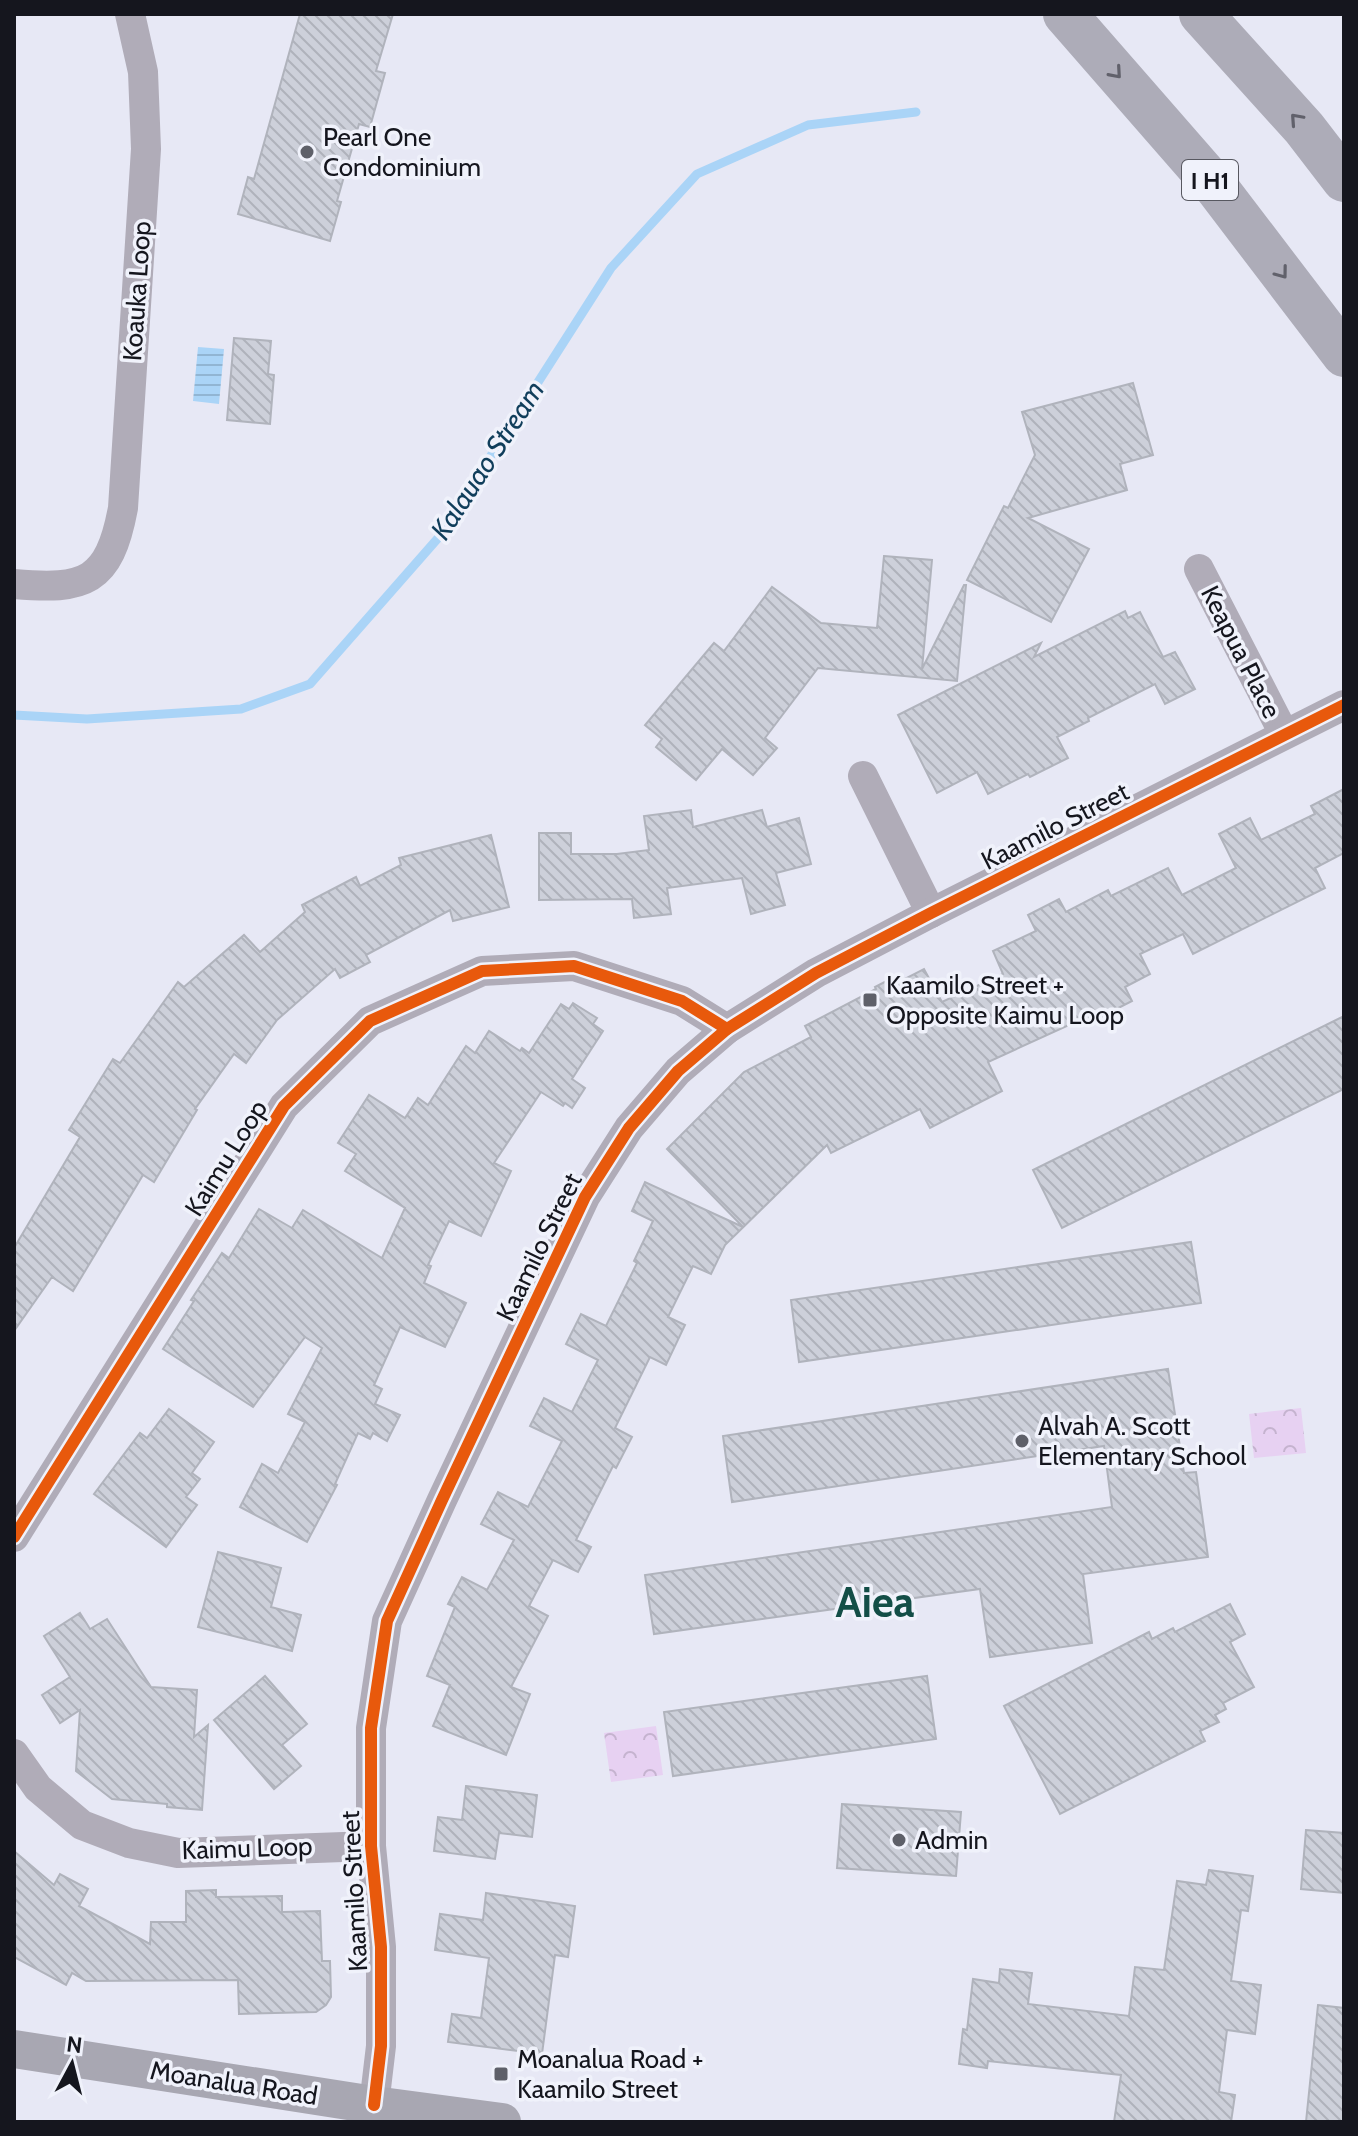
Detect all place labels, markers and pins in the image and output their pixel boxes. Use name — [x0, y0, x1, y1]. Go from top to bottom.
place label: Pearl One Condominium — [323, 121, 481, 183]
marker: Pearl One Condominium — [298, 143, 316, 161]
place label: Kaamilo Street + Opposite Kaimu Loop — [886, 969, 1124, 1031]
marker: Kaamilo Street + Opposite Kaimu Loop — [861, 991, 879, 1009]
place label: Alvah A. Scott Elementary School — [1038, 1410, 1246, 1472]
marker: Alvah A. Scott Elementary School — [1013, 1432, 1031, 1450]
place label: Admin — [915, 1824, 988, 1856]
marker: Admin — [890, 1831, 908, 1849]
place label: Moanalua Road + Kaamilo Street — [517, 2043, 703, 2105]
marker: Moanalua Road + Kaamilo Street — [492, 2065, 510, 2083]

